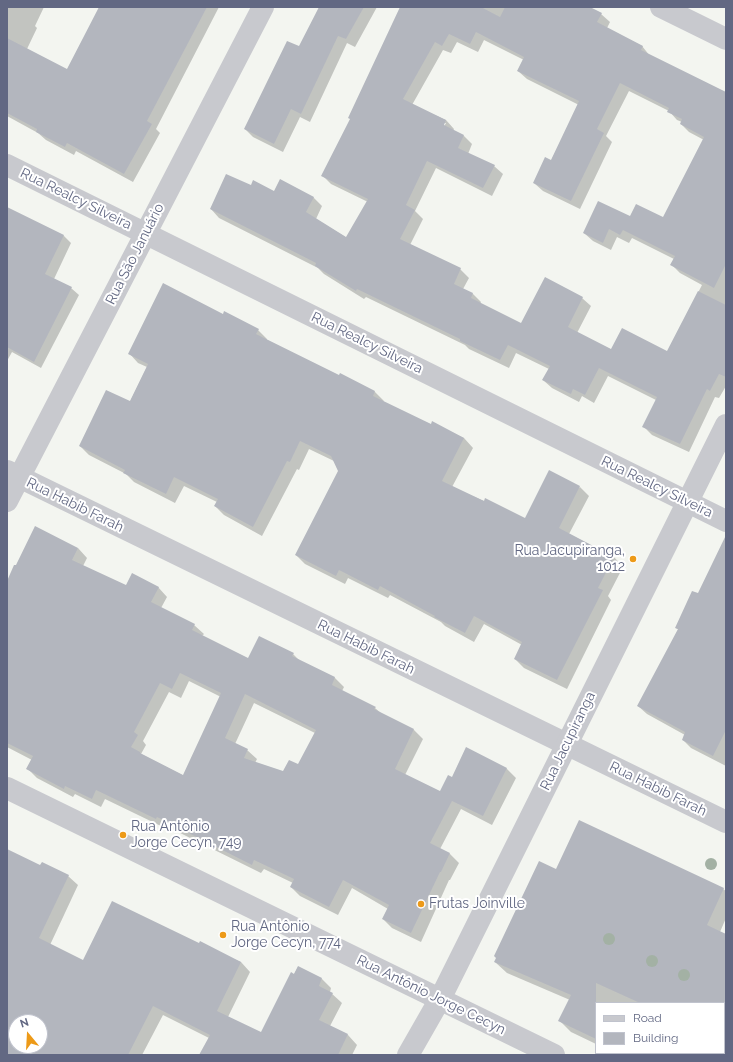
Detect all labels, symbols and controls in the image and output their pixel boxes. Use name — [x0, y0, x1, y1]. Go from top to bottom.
street label: Rua Realcy Silveira — [18, 165, 134, 233]
street label: Rua São Januário — [102, 201, 168, 307]
street label: Rua Realcy Silveira — [309, 309, 425, 377]
street label: Rua Realcy Silveira — [599, 453, 715, 521]
street label: Rua Habib Farah — [24, 474, 126, 536]
place label: Rua Jacupiranga, 1012 — [514, 543, 625, 576]
marker: Rua Jacupiranga, 1012 — [628, 554, 638, 564]
street label: Rua Habib Farah — [315, 616, 417, 678]
street label: Rua Jacupiranga — [537, 689, 599, 793]
street label: Rua Habib Farah — [607, 758, 709, 820]
place label: Rua Antônio Jorge Cecyn, 749 — [131, 819, 242, 852]
marker: Rua Antônio Jorge Cecyn, 749 — [118, 830, 128, 840]
place label: Frutas Joinville — [429, 896, 525, 912]
marker: Frutas Joinville — [416, 899, 426, 909]
place label: Rua Antônio Jorge Cecyn, 774 — [231, 919, 341, 952]
marker: Rua Antônio Jorge Cecyn, 774 — [218, 930, 228, 940]
street label: Rua Antônio Jorge Cecyn — [354, 952, 508, 1038]
legend — [595, 1002, 725, 1054]
text: Road — [633, 1011, 662, 1025]
north arrow — [8, 1014, 48, 1054]
text: N — [18, 1016, 30, 1031]
text: Building — [633, 1031, 679, 1045]

